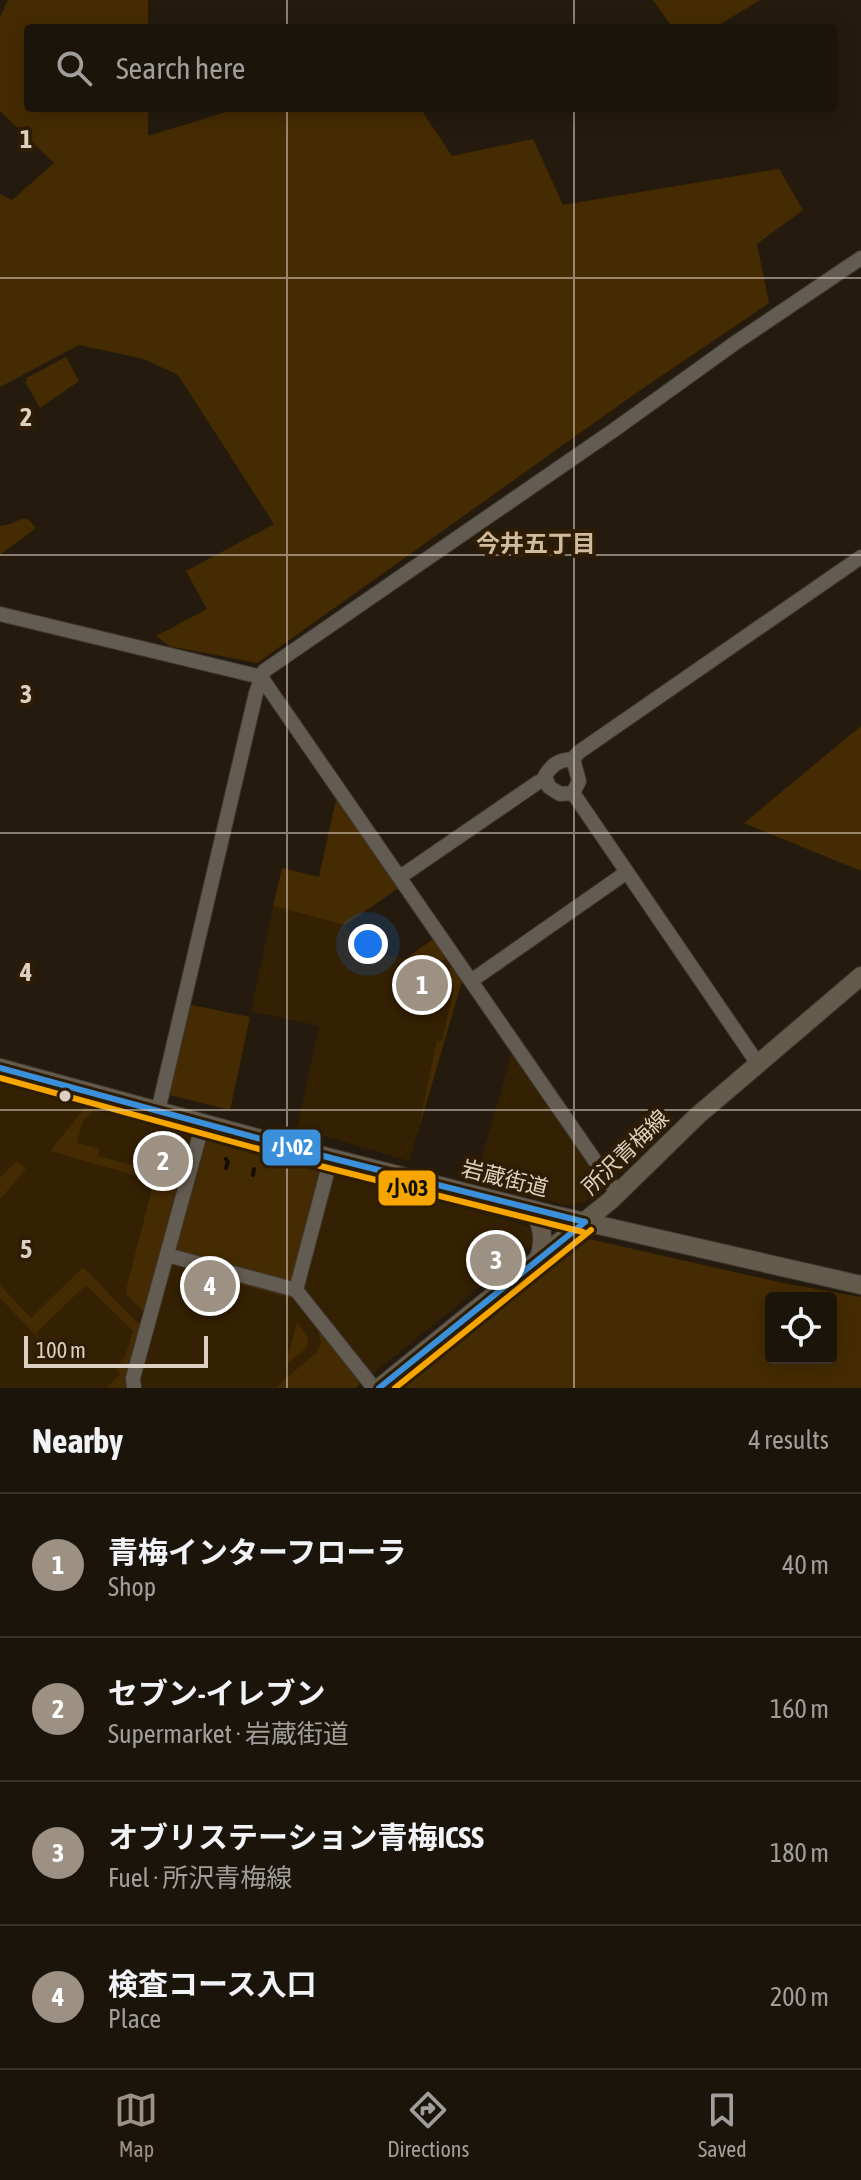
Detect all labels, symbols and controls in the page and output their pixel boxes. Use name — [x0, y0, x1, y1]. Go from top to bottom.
search box — [24, 24, 837, 112]
icon: search — [52, 46, 96, 90]
text: Search here — [116, 51, 245, 85]
text: 1 — [20, 124, 32, 154]
text: 2 — [20, 402, 32, 432]
district label: 今井五丁目 — [476, 530, 596, 557]
text: 3 — [20, 679, 32, 709]
your location — [348, 924, 388, 964]
pin: 1 — [396, 955, 448, 1015]
text: 4 — [19, 957, 32, 987]
unlabelled marker — [57, 1088, 73, 1104]
street label: 所沢青梅線 — [576, 1104, 674, 1200]
line badge: 小02 — [261, 1128, 322, 1167]
pin: 2 — [137, 1131, 189, 1191]
text: 小02 — [271, 1134, 313, 1160]
street label: 岩蔵街道 — [459, 1155, 551, 1201]
line badge: 小03 — [377, 1169, 437, 1207]
text: 小03 — [386, 1175, 428, 1201]
pin: 3 — [470, 1230, 522, 1290]
text: 5 — [20, 1234, 32, 1264]
pin: 4 — [184, 1256, 236, 1316]
map controls — [765, 1292, 837, 1364]
button: locate — [765, 1292, 837, 1364]
scale bar — [24, 1332, 208, 1368]
text: 100 m — [36, 1337, 86, 1363]
text: Nearby — [32, 1421, 123, 1460]
text: 4 results — [748, 1425, 829, 1455]
text: 青梅インターフローラ — [108, 1535, 406, 1569]
text: 1 — [52, 1550, 64, 1580]
text: 40 m — [782, 1550, 829, 1580]
text: Shop — [108, 1572, 156, 1602]
text: セブン-イレブン — [108, 1676, 326, 1710]
text: 2 — [52, 1694, 64, 1724]
text: 160 m — [770, 1694, 829, 1724]
text: Supermarket · 岩蔵街道 — [108, 1719, 349, 1749]
text: オブリステーション青梅ICSS — [108, 1820, 484, 1854]
text: 3 — [52, 1838, 64, 1868]
text: 180 m — [770, 1838, 829, 1868]
text: Fuel · 所沢青梅線 — [108, 1863, 292, 1893]
text: 検査コース入口 — [108, 1967, 317, 2001]
text: 4 — [52, 1982, 64, 2012]
text: 200 m — [770, 1982, 829, 2012]
text: Place — [108, 2004, 161, 2034]
tab: Map — [114, 2088, 158, 2162]
tab: Directions — [387, 2088, 469, 2162]
tab: Saved — [698, 2088, 747, 2162]

